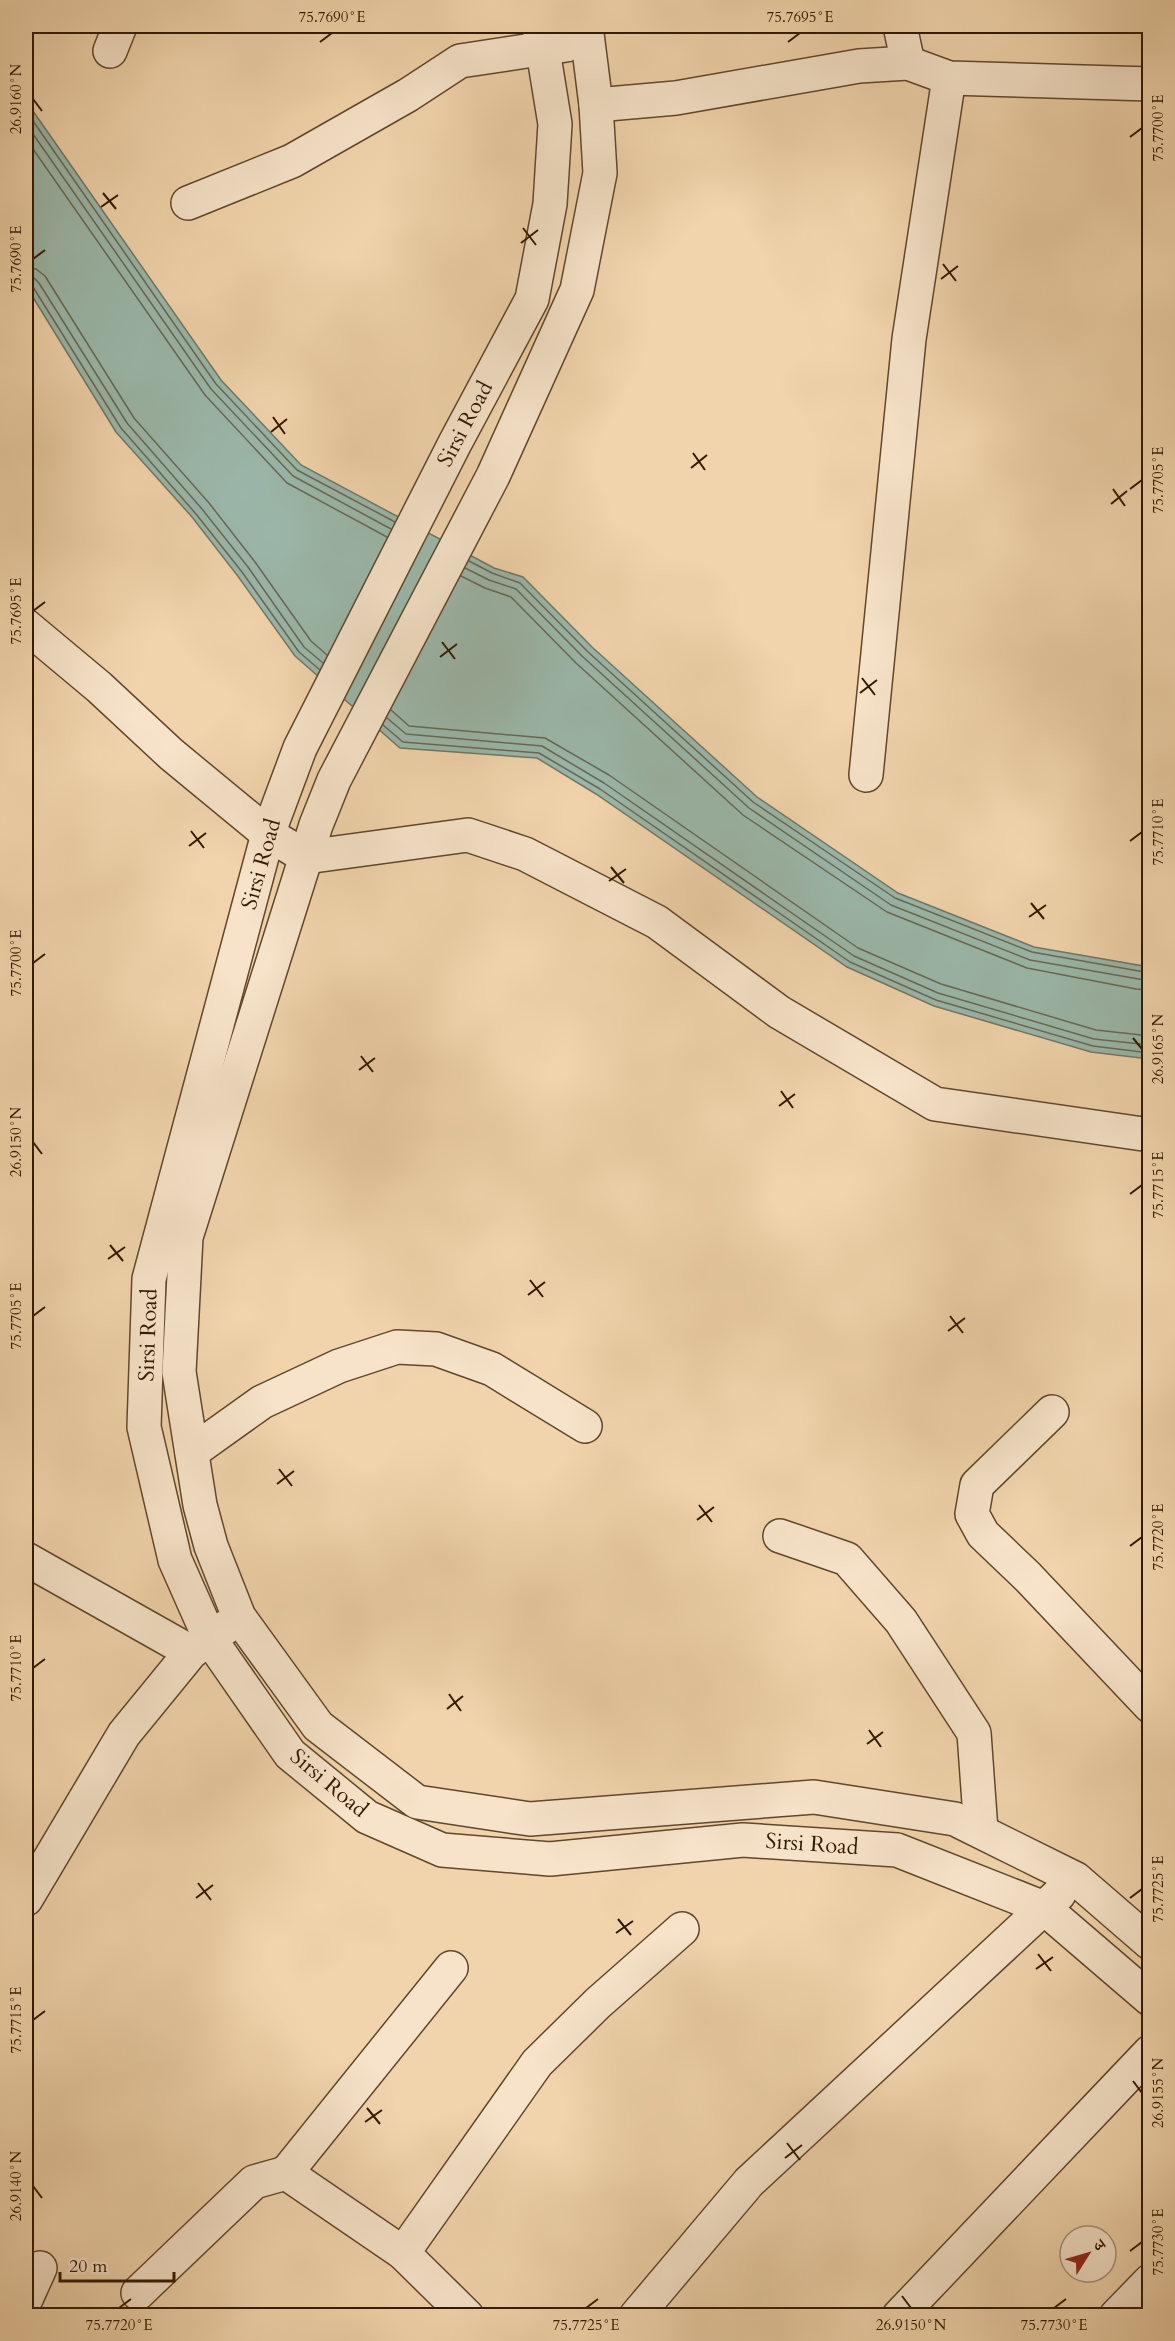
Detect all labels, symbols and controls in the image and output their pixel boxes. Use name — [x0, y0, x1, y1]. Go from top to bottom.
text: 75.7690°E — [299, 7, 365, 27]
text: 75.7695°E — [767, 7, 833, 27]
text: 26.9160°N — [6, 64, 26, 134]
text: 75.7700°E — [1148, 95, 1168, 161]
text: 75.7690°E — [6, 226, 26, 292]
street label: Sirsi Road — [430, 376, 500, 472]
text: 75.7705°E — [1148, 447, 1168, 513]
text: 75.7695°E — [6, 578, 26, 644]
text: 75.7710°E — [1148, 799, 1168, 865]
street label: Sirsi Road — [234, 815, 288, 913]
text: 75.7700°E — [6, 930, 26, 996]
text: 26.9165°N — [1148, 1014, 1168, 1084]
text: 26.9150°N — [6, 1107, 26, 1177]
text: 75.7715°E — [1148, 1152, 1168, 1218]
text: 75.7705°E — [6, 1283, 26, 1349]
street label: Sirsi Road — [131, 1288, 165, 1382]
text: 75.7720°E — [1148, 1504, 1168, 1570]
text: 75.7710°E — [6, 1635, 26, 1701]
street label: Sirsi Road — [284, 1742, 374, 1825]
street label: Sirsi Road — [765, 1826, 860, 1862]
text: 75.7725°E — [1148, 1856, 1168, 1922]
text: 75.7715°E — [6, 1987, 26, 2053]
text: 26.9155°N — [1148, 2058, 1168, 2128]
text: 26.9140°N — [6, 2151, 26, 2221]
text: 75.7730°E — [1148, 2209, 1168, 2275]
north arrow — [1058, 2224, 1118, 2284]
text: उ — [1087, 2235, 1112, 2257]
scale bar — [60, 2245, 174, 2283]
text: 20 m — [69, 2254, 108, 2279]
text: 75.7720°E — [86, 2315, 152, 2335]
text: 75.7725°E — [553, 2315, 619, 2335]
text: 26.9150°N — [876, 2315, 946, 2335]
text: 75.7730°E — [1021, 2315, 1087, 2335]

